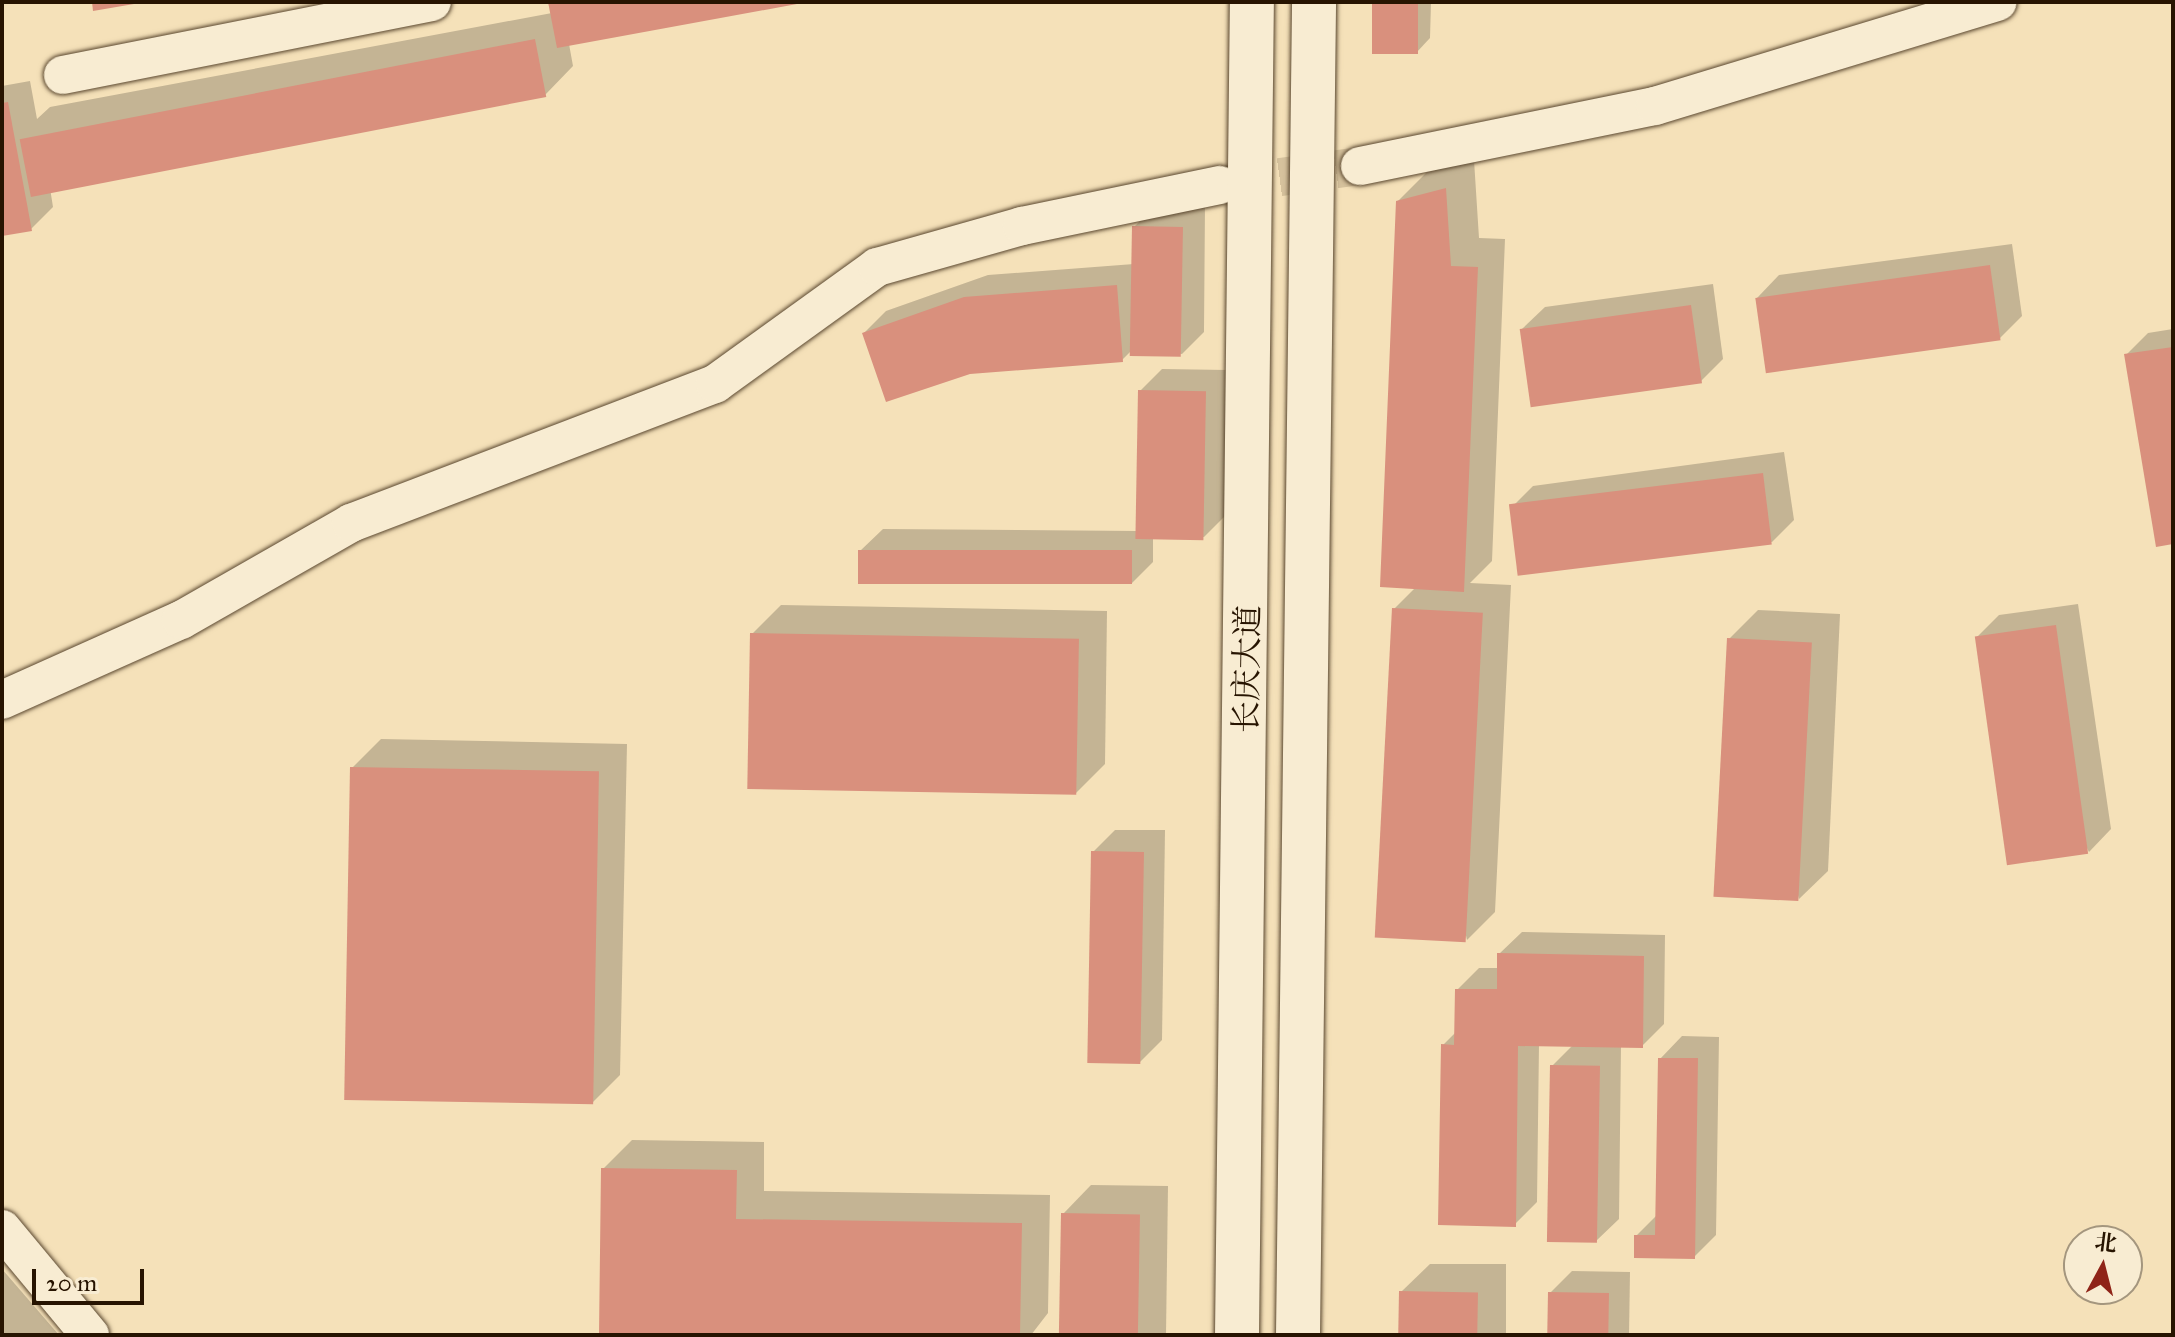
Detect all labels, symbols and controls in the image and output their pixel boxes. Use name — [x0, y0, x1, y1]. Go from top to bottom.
street label: 长庆大道 — [1228, 605, 1268, 733]
north arrow — [2063, 1225, 2143, 1305]
text: 北 — [2093, 1228, 2118, 1257]
scale bar — [36, 1253, 148, 1303]
text: 20 m — [46, 1268, 97, 1298]

